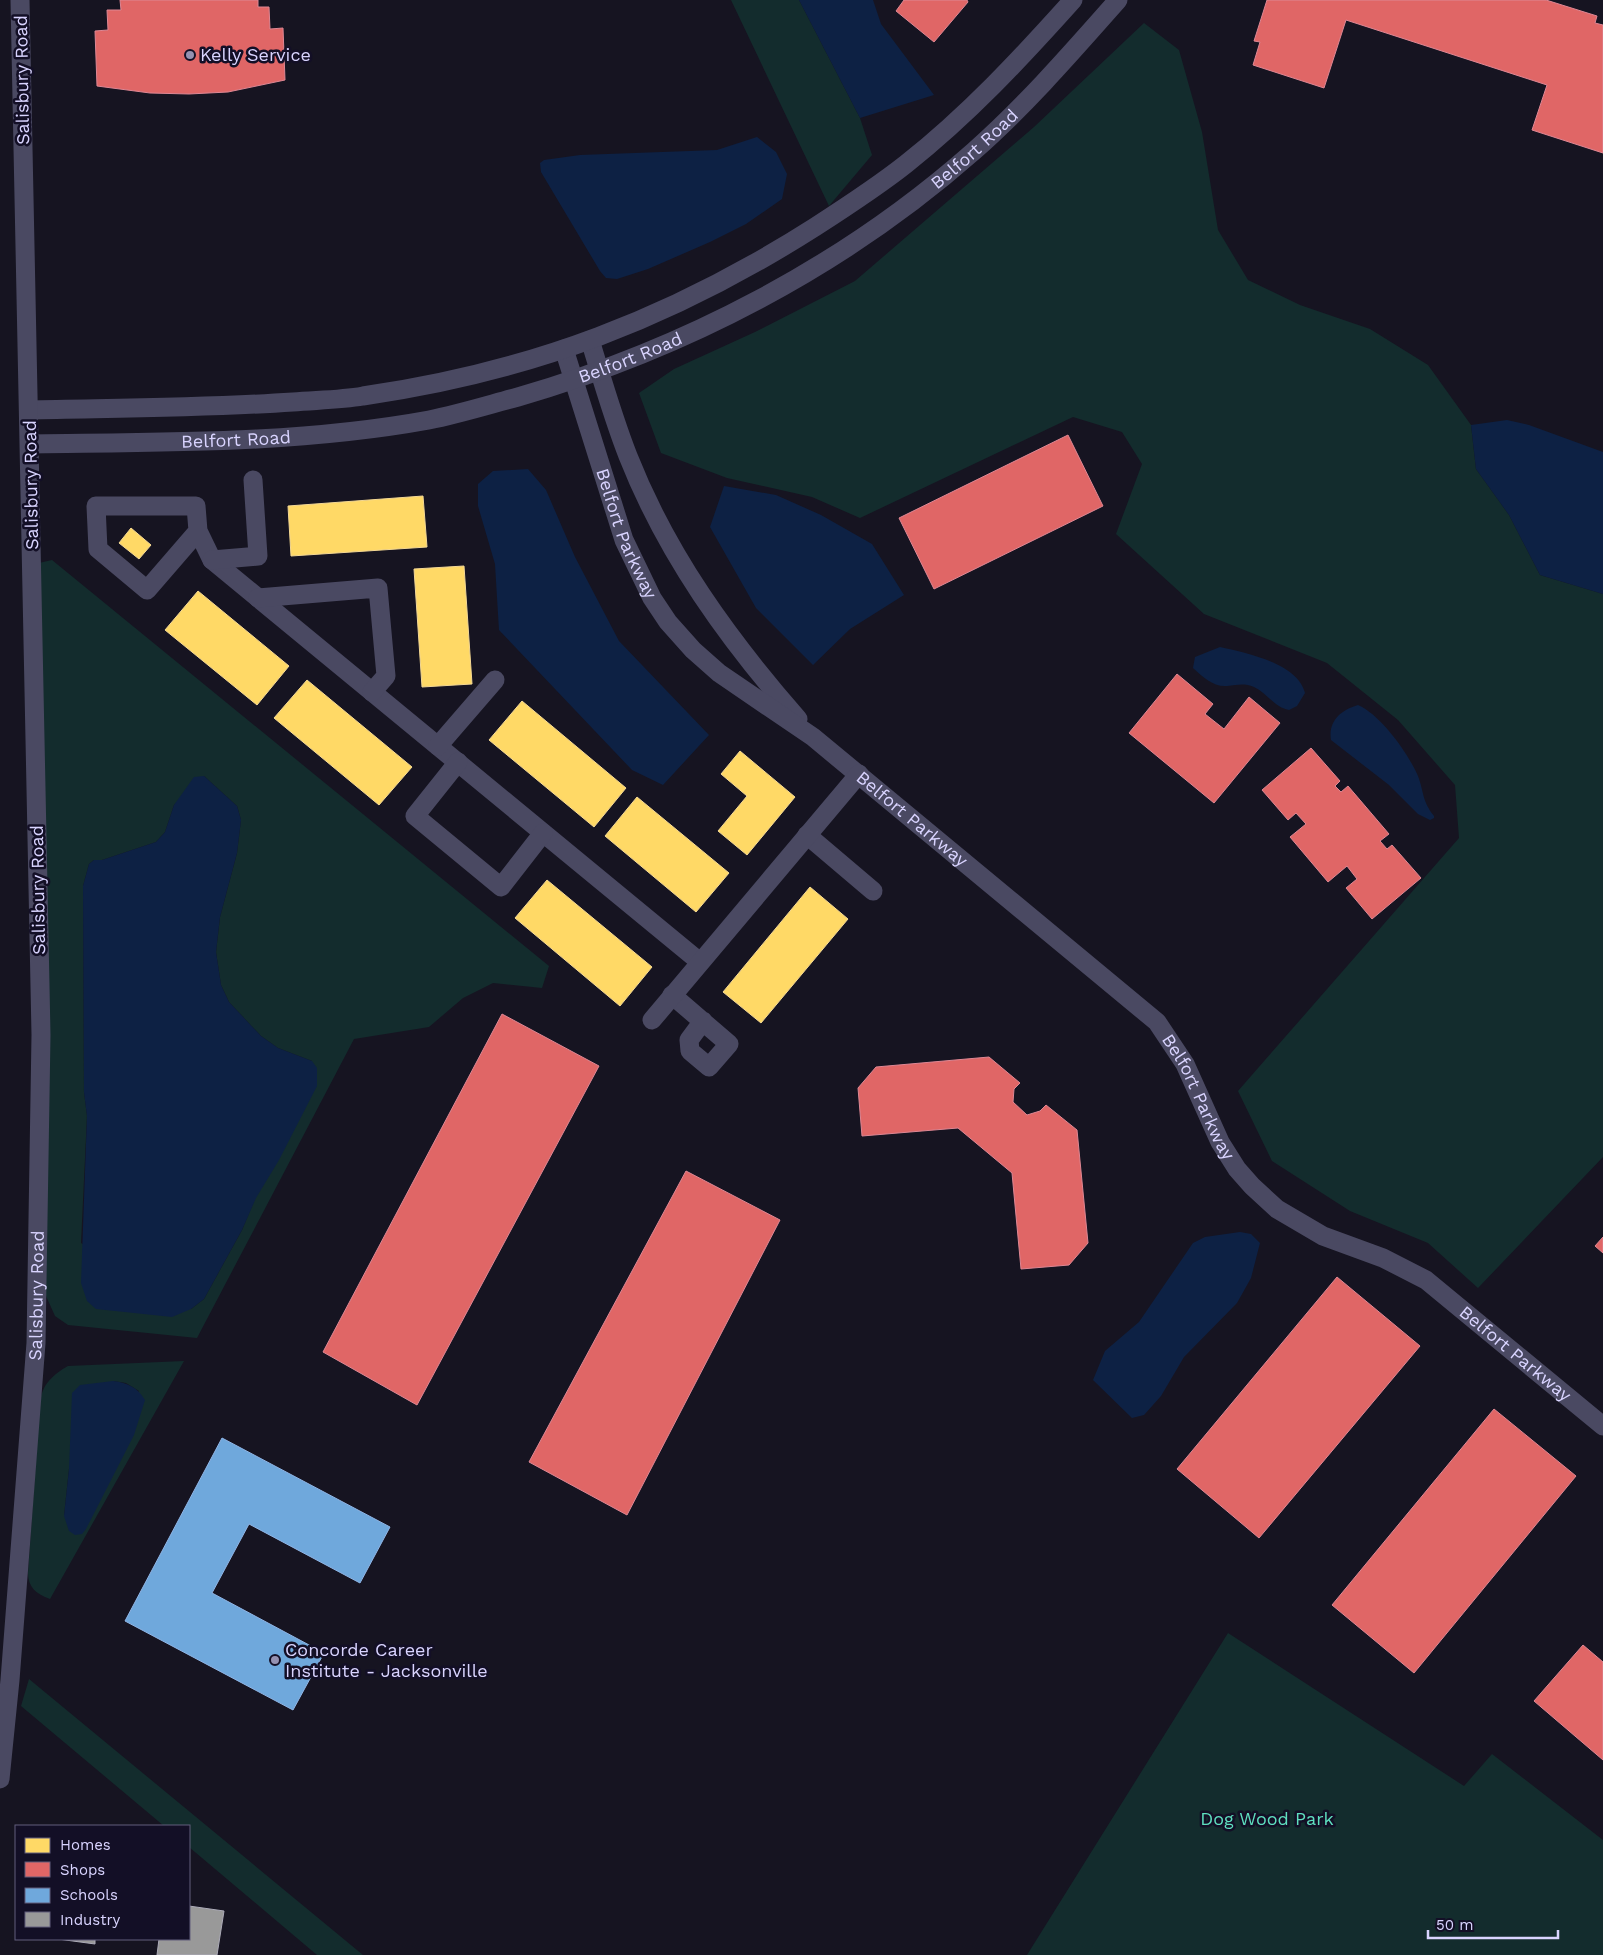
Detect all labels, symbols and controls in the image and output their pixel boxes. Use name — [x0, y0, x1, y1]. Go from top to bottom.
street label: Salisbury Road — [10, 15, 33, 145]
place label: Kelly Service — [200, 44, 311, 65]
marker: Kelly Service — [184, 49, 196, 61]
street label: Belfort Road — [926, 104, 1022, 193]
street label: Belfort Road — [575, 327, 685, 387]
street label: Salisbury Road — [19, 420, 42, 550]
street label: Belfort Road — [181, 426, 291, 452]
street label: Belfort Parkway — [592, 466, 662, 603]
street label: Belfort Parkway — [852, 766, 973, 871]
street label: Salisbury Road — [26, 825, 49, 955]
street label: Belfort Parkway — [1158, 1030, 1240, 1164]
street label: Salisbury Road — [24, 1230, 48, 1361]
street label: Belfort Parkway — [1456, 1301, 1576, 1406]
place label: Concorde Career Institute - Jacksonville — [285, 1639, 488, 1681]
marker: Concorde Career Institute - Jacksonville — [269, 1654, 281, 1666]
park label: Dog Wood Park — [1200, 1808, 1334, 1829]
legend — [15, 1825, 190, 1940]
text: Homes — [60, 1836, 111, 1854]
text: Shops — [60, 1861, 105, 1879]
text: Schools — [60, 1886, 118, 1904]
scale bar — [1428, 1908, 1558, 1940]
text: Industry — [60, 1911, 121, 1929]
text: 50 m — [1436, 1916, 1473, 1934]

